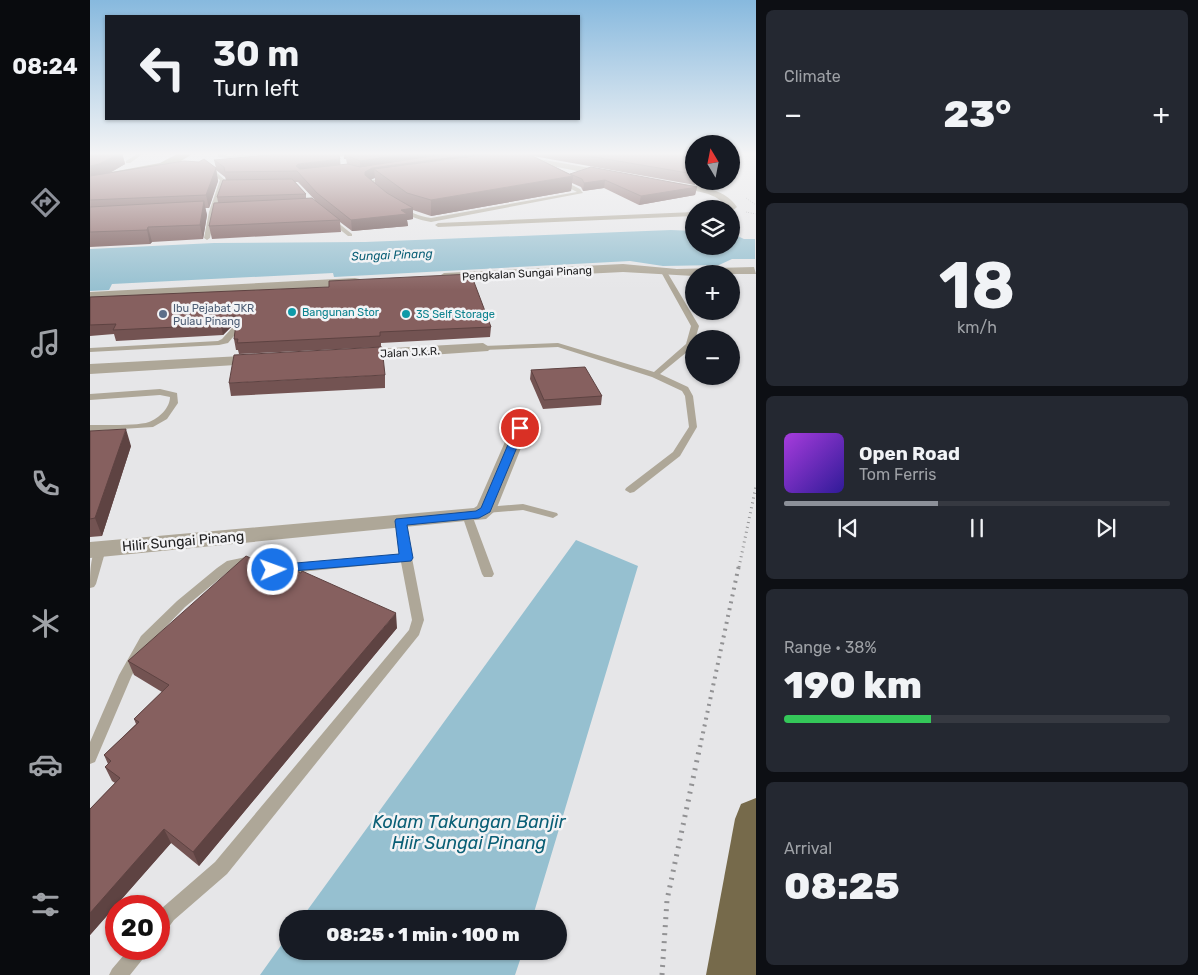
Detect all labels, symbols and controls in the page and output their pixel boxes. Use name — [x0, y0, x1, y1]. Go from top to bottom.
text: 30 m — [213, 33, 299, 75]
icon: left — [130, 35, 195, 100]
text: 08:24 — [12, 53, 78, 80]
text: Climate — [784, 67, 841, 86]
text: Turn left — [213, 75, 299, 102]
text: 23° — [944, 91, 1011, 137]
text: − — [784, 98, 802, 131]
text: + — [1153, 98, 1170, 131]
north arrow — [685, 135, 740, 190]
map controls — [685, 135, 740, 385]
icon: directions — [28, 185, 63, 220]
button: layers — [685, 200, 740, 255]
water label: Sungai Pinang — [351, 247, 433, 263]
text: 18 — [939, 247, 1015, 324]
street label: Pengkalan Sungai Pinang — [462, 264, 592, 283]
button: + — [685, 265, 740, 320]
place label: Ibu Pejabat JKR Pulau Pinang — [173, 302, 254, 328]
marker: Bangunan Stor — [286, 306, 298, 318]
place label: Bangunan Stor — [302, 306, 380, 319]
marker: Ibu Pejabat JKR Pulau Pinang — [157, 308, 169, 320]
marker: 3S Self Storage — [400, 308, 412, 320]
place label: 3S Self Storage — [416, 308, 495, 321]
text: km/h — [957, 318, 997, 337]
icon: music — [28, 326, 63, 361]
button: − — [685, 330, 740, 385]
street label: Jalan J.K.R. — [380, 344, 440, 361]
pin — [499, 407, 541, 449]
icon: arrive — [506, 414, 534, 442]
text: Open Road — [859, 442, 960, 465]
text: Tom Ferris — [859, 465, 936, 484]
icon: phone — [28, 466, 63, 501]
icon: previous — [834, 514, 862, 542]
icon: pause — [963, 514, 991, 542]
icon: next — [1092, 514, 1120, 542]
street label: Hilir Sungai Pinang — [121, 528, 245, 555]
position arrow — [246, 543, 298, 595]
icon: climate — [28, 606, 63, 641]
text: Range · 38% — [784, 638, 877, 657]
text: 190 km — [784, 662, 922, 708]
icon: car — [28, 747, 63, 782]
water label: Kolam Takungan Banjir Hiir Sungai Pinang — [372, 811, 567, 854]
text: Arrival — [784, 839, 832, 858]
text: 08:25 — [784, 863, 900, 909]
icon: filters — [28, 887, 63, 922]
speed limit sign: 20 — [105, 895, 170, 960]
text: 08:25 · 1 min · 100 m — [326, 923, 520, 946]

